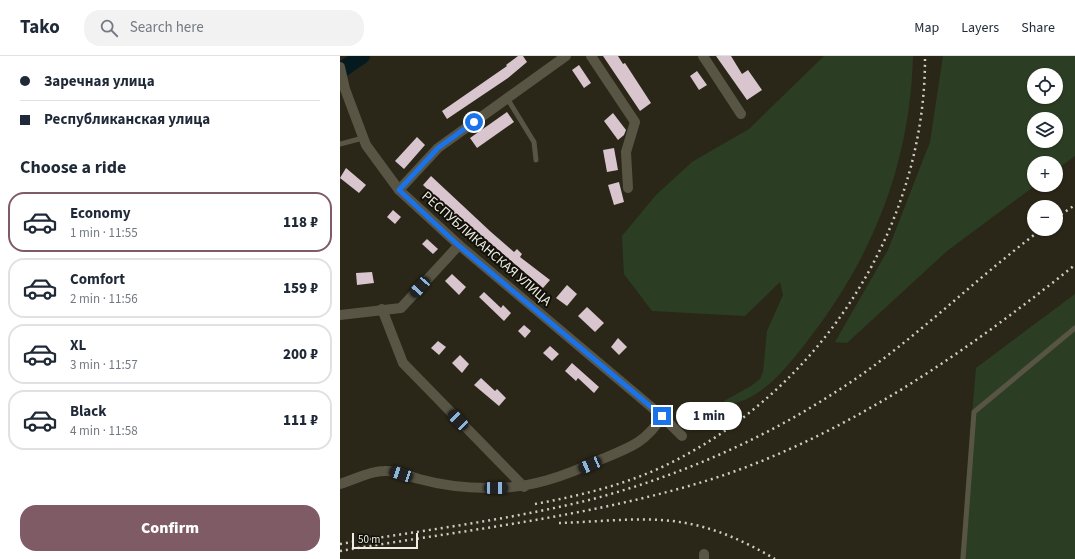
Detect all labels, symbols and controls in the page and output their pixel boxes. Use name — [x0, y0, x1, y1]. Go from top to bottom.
search box — [84, 10, 364, 46]
text: Tako — [20, 14, 60, 41]
icon: search — [98, 17, 120, 39]
text: Search here — [130, 17, 204, 38]
text: Map — [914, 18, 939, 38]
text: Layers — [961, 18, 999, 38]
text: Share — [1021, 18, 1055, 38]
map controls — [1027, 68, 1063, 236]
button: locate — [1027, 68, 1063, 104]
text: Заречная улица — [44, 71, 155, 92]
text: Республиканская улица — [44, 109, 210, 130]
button: layers — [1027, 112, 1063, 148]
route start — [465, 113, 483, 131]
text: Choose a ride — [20, 155, 126, 180]
button: + — [1027, 156, 1063, 192]
street label: РЕСПУБЛИКАНСКАЯ УЛИЦА — [417, 187, 556, 311]
button: − — [1027, 200, 1063, 236]
text: Economy — [70, 203, 131, 224]
icon: car — [22, 204, 58, 240]
text: 118 ₽ — [283, 212, 318, 233]
text: 1 min · 11:55 — [70, 224, 138, 242]
text: Comfort — [70, 269, 125, 290]
icon: car — [22, 270, 58, 306]
car — [408, 274, 432, 300]
text: 159 ₽ — [283, 278, 318, 299]
text: 2 min · 11:56 — [70, 290, 138, 308]
text: XL — [70, 335, 86, 356]
icon: car — [22, 336, 58, 372]
text: 200 ₽ — [283, 344, 318, 365]
text: 3 min · 11:57 — [70, 356, 138, 374]
text: Black — [70, 401, 107, 422]
icon: car — [22, 402, 58, 438]
callout: 1 min — [676, 402, 742, 430]
car — [445, 407, 471, 433]
route end — [653, 407, 671, 425]
text: 1 min — [693, 407, 725, 425]
text: 111 ₽ — [283, 410, 318, 431]
text: 4 min · 11:58 — [70, 422, 138, 440]
car — [577, 455, 603, 475]
car — [388, 465, 414, 483]
car — [484, 482, 508, 494]
button: Confirm — [20, 505, 320, 551]
scale bar — [352, 531, 418, 550]
text: 50 m — [358, 532, 380, 547]

